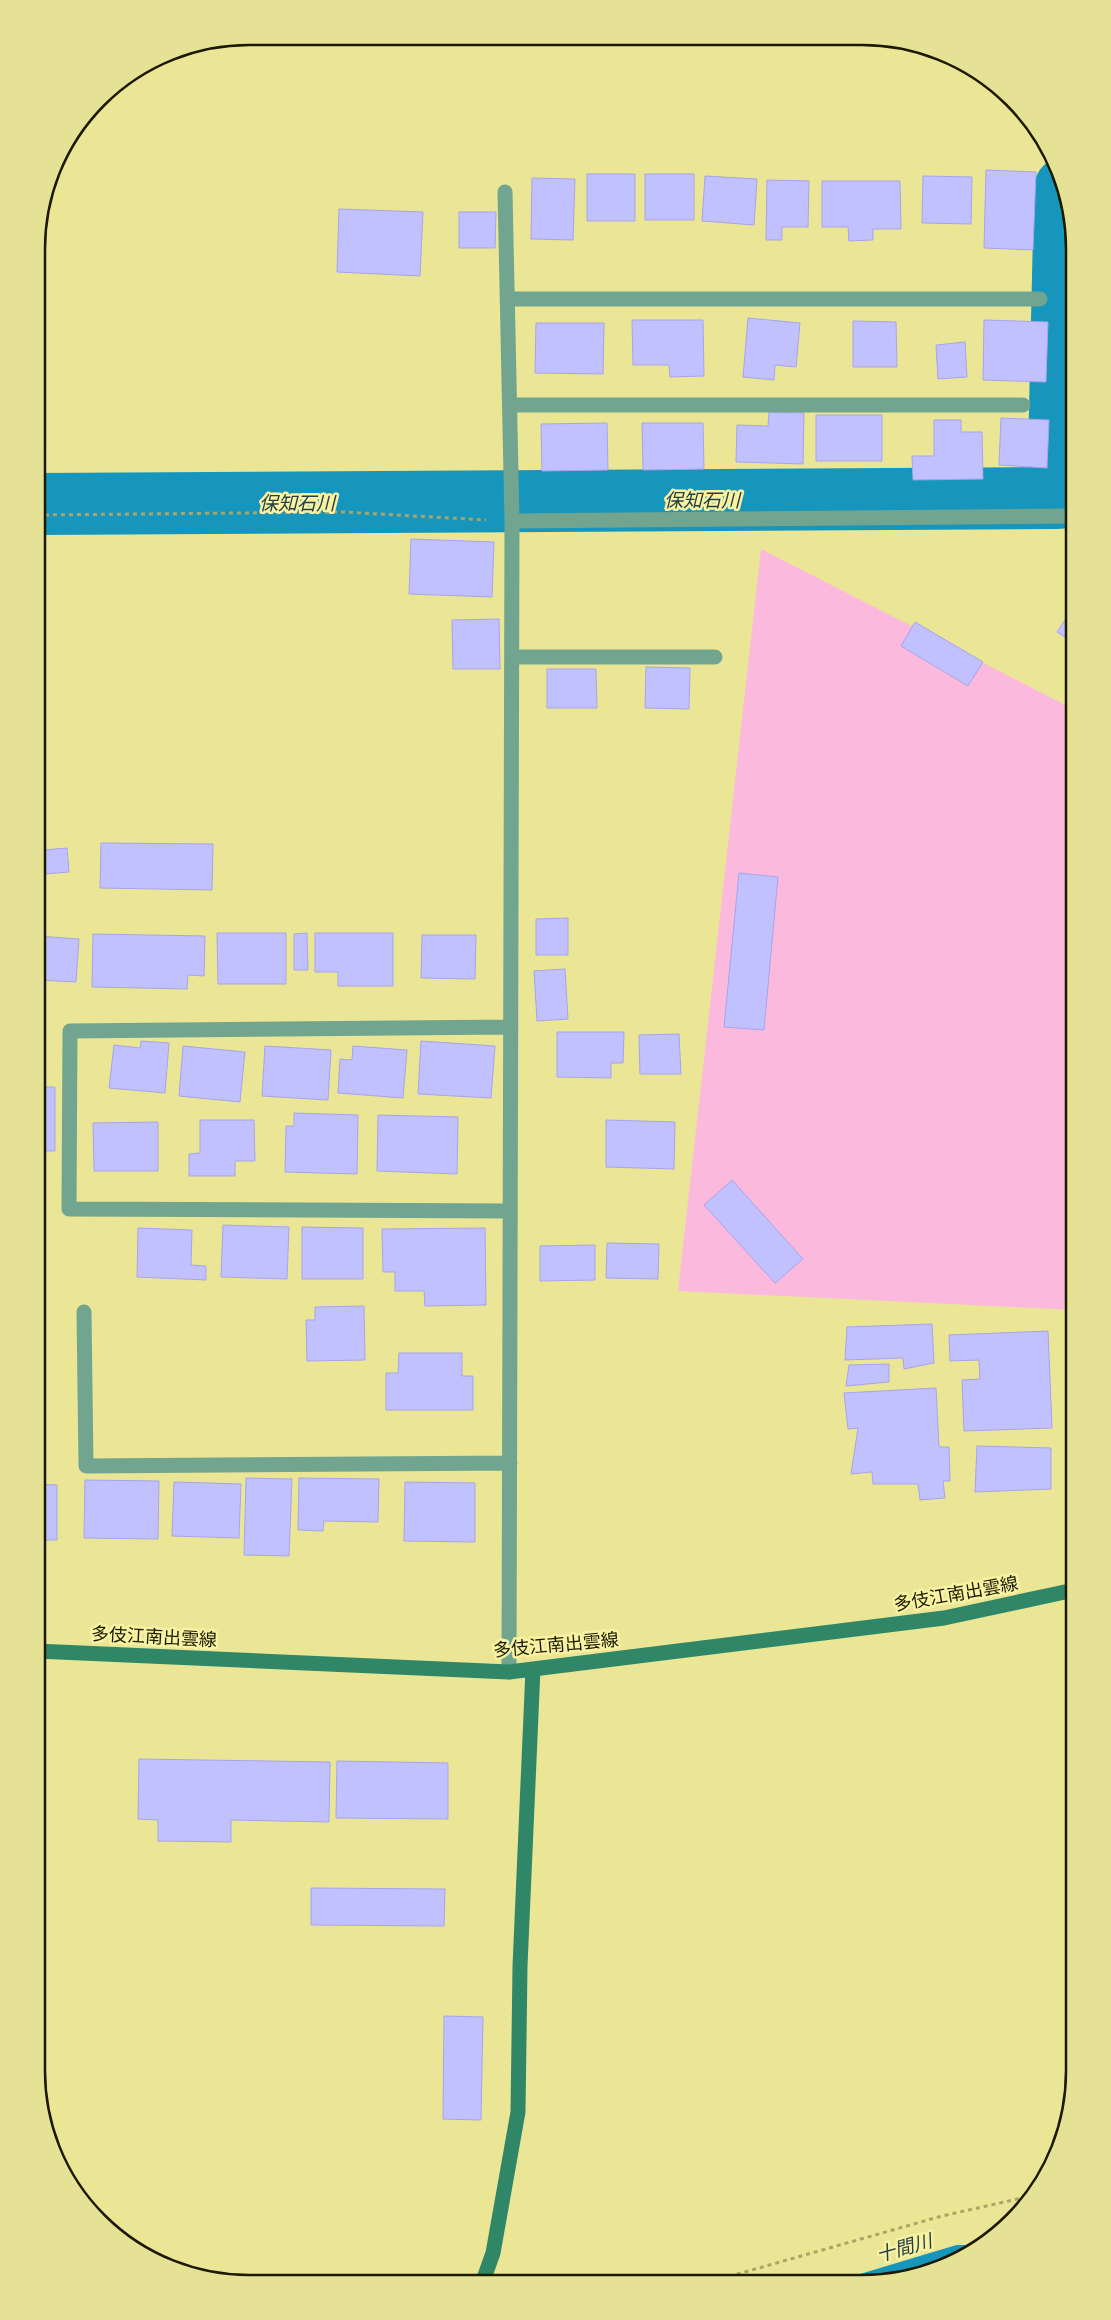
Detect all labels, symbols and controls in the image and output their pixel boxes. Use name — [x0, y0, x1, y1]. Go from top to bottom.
water label: 保知石川 — [664, 490, 742, 511]
water label: 保知石川 — [259, 493, 337, 514]
street label: 多伎江南出雲線 — [892, 1573, 1020, 1615]
street label: 多伎江南出雲線 — [91, 1624, 217, 1650]
street label: 多伎江南出雲線 — [492, 1630, 620, 1660]
water label: 十間川 — [874, 2230, 936, 2266]

